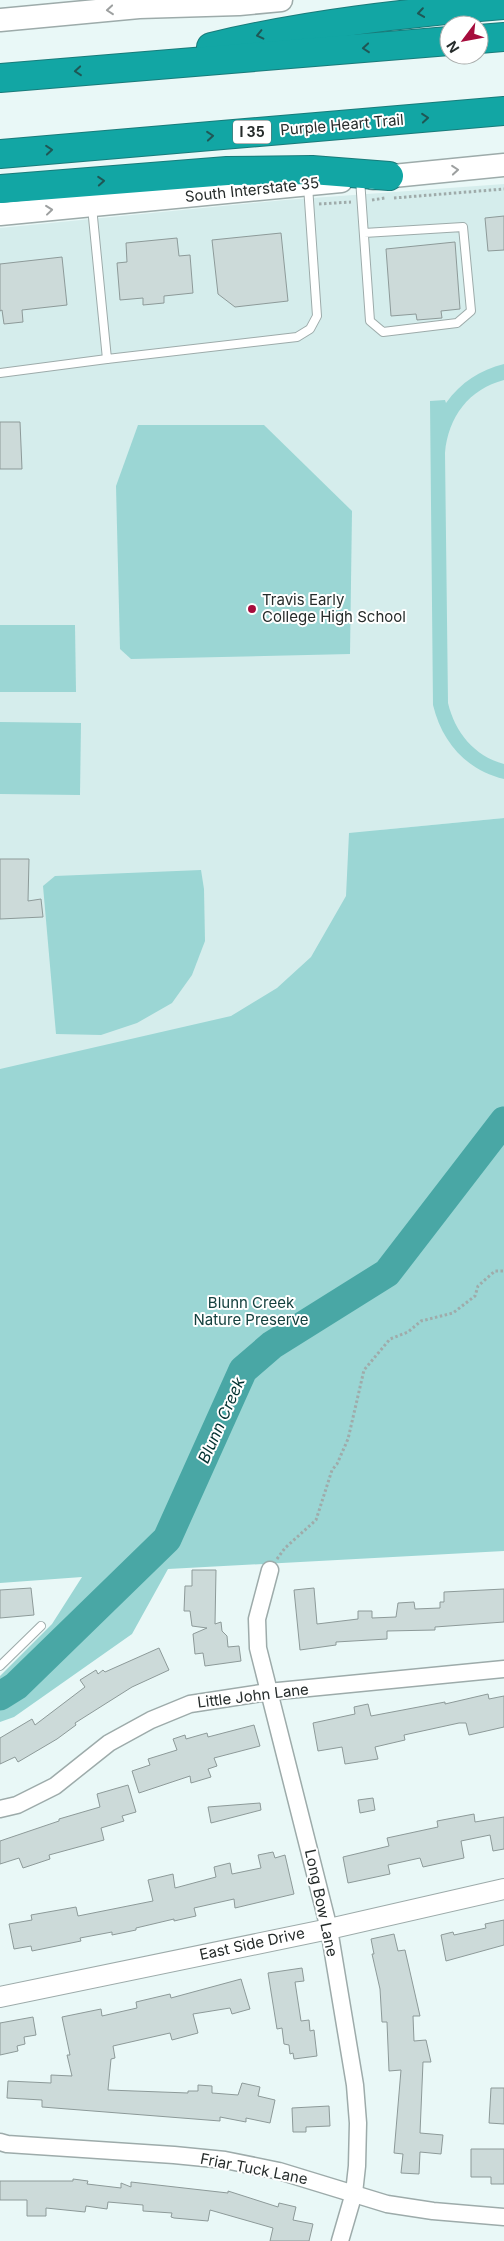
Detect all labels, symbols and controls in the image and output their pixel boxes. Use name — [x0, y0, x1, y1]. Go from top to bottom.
one-way arrow — [106, 4, 114, 15]
one-way arrow — [416, 7, 424, 18]
north arrow — [439, 15, 489, 65]
one-way arrow — [255, 29, 264, 40]
text: N — [443, 38, 463, 56]
one-way arrow — [361, 42, 369, 53]
one-way arrow — [74, 66, 82, 77]
street label: Purple Heart Trail — [279, 110, 404, 139]
one-way arrow — [421, 113, 429, 124]
road number: I 35 — [233, 120, 271, 144]
one-way arrow — [207, 131, 215, 142]
one-way arrow — [45, 144, 53, 155]
one-way arrow — [451, 165, 459, 176]
street label: South Interstate 35 — [184, 173, 320, 206]
one-way arrow — [97, 176, 105, 187]
one-way arrow — [45, 205, 53, 216]
place label: Travis Early College High School — [262, 590, 406, 626]
marker: Travis Early College High School — [246, 603, 258, 615]
park label: Blunn Creek Nature Preserve — [193, 1293, 309, 1329]
water label: Blunn Creek — [193, 1374, 249, 1466]
street label: Little John Lane — [196, 1679, 310, 1712]
street label: Long Bow Lane — [301, 1847, 342, 1958]
street label: East Side Drive — [198, 1923, 306, 1964]
street label: Friar Tuck Lane — [199, 2149, 310, 2188]

